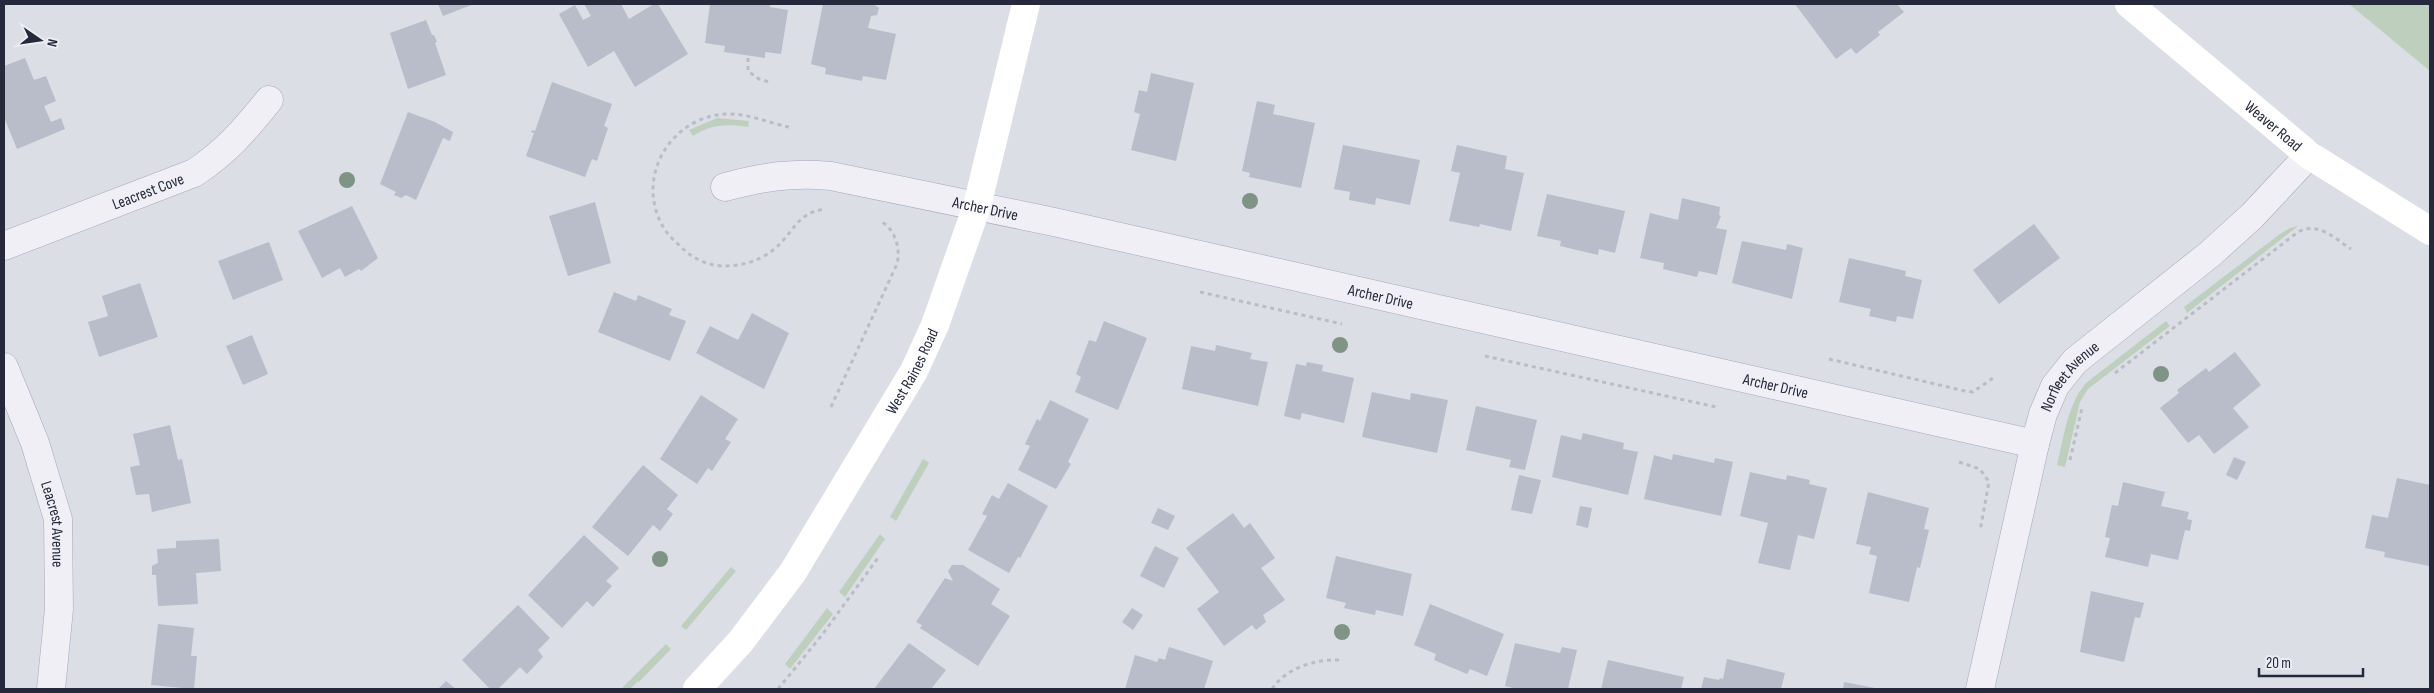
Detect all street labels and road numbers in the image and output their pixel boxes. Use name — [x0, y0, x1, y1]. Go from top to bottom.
street label: Weaver Road — [2240, 97, 2305, 156]
street label: Leacrest Cove — [110, 170, 187, 215]
street label: Archer Drive — [950, 193, 1020, 225]
street label: Archer Drive — [1345, 281, 1415, 314]
street label: West Raines Road — [882, 326, 943, 418]
street label: Norfleet Avenue — [2037, 338, 2103, 415]
street label: Archer Drive — [1740, 370, 1810, 403]
street label: Leacrest Avenue — [36, 479, 67, 568]

